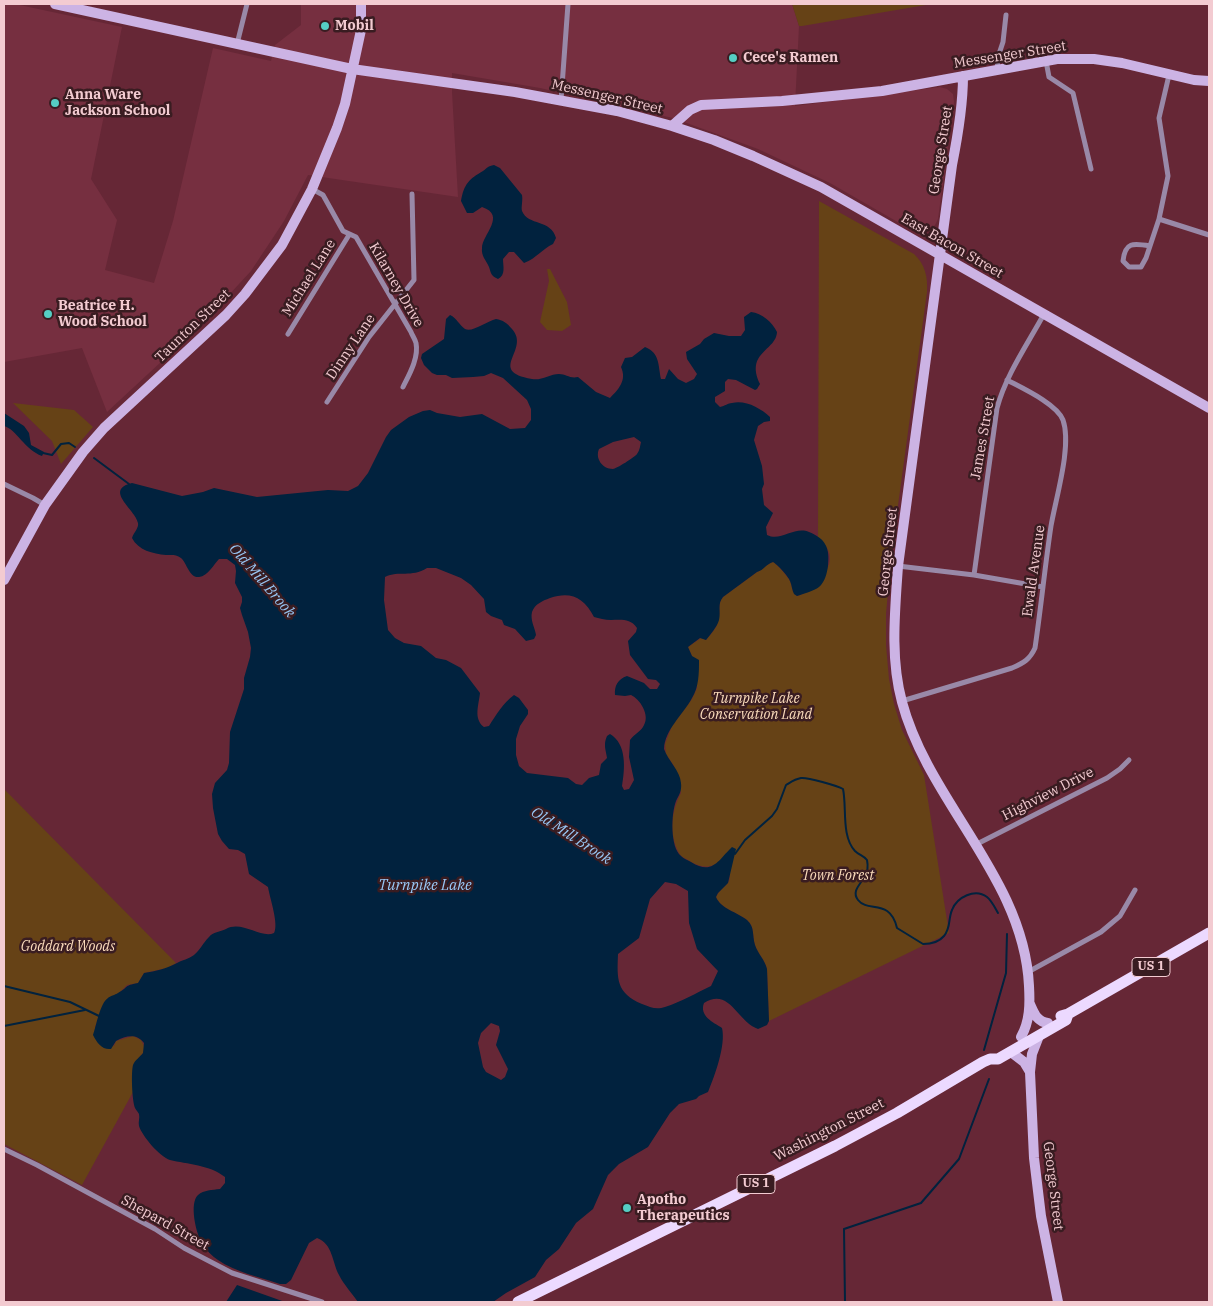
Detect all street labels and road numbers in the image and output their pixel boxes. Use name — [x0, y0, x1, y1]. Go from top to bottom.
street label: Messenger Street — [953, 38, 1067, 72]
street label: Messenger Street — [550, 76, 664, 118]
street label: George Street — [926, 105, 956, 195]
street label: East Bacon Street — [898, 210, 1006, 282]
street label: Michael Lane — [279, 236, 339, 320]
street label: Kilarney Drive — [365, 240, 427, 330]
street label: Taunton Street — [152, 286, 234, 366]
street label: Dinny Lane — [323, 311, 379, 383]
street label: James Street — [967, 395, 999, 481]
street label: George Street — [875, 507, 901, 597]
street label: Ewald Avenue — [1019, 524, 1049, 618]
street label: Highview Drive — [999, 764, 1097, 824]
road number: US 1 — [1132, 958, 1170, 976]
street label: Washington Street — [771, 1095, 887, 1165]
street label: George Street — [1039, 1141, 1067, 1231]
road number: US 1 — [737, 1174, 775, 1194]
street label: Shepard Street — [118, 1192, 212, 1254]

